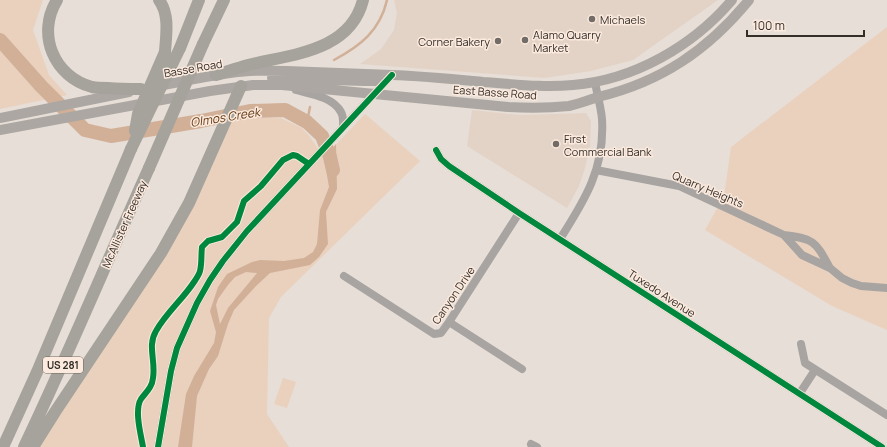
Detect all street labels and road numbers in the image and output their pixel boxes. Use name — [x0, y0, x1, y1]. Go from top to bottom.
street label: Basse Road — [163, 55, 223, 81]
street label: East Basse Road — [453, 82, 537, 102]
street label: Quarry Heights — [670, 167, 746, 211]
street label: McAllister Freeway — [98, 178, 150, 270]
street label: Canyon Drive — [428, 263, 478, 327]
street label: Tuxedo Avenue — [625, 266, 699, 321]
road number: US 281 — [43, 357, 83, 373]

